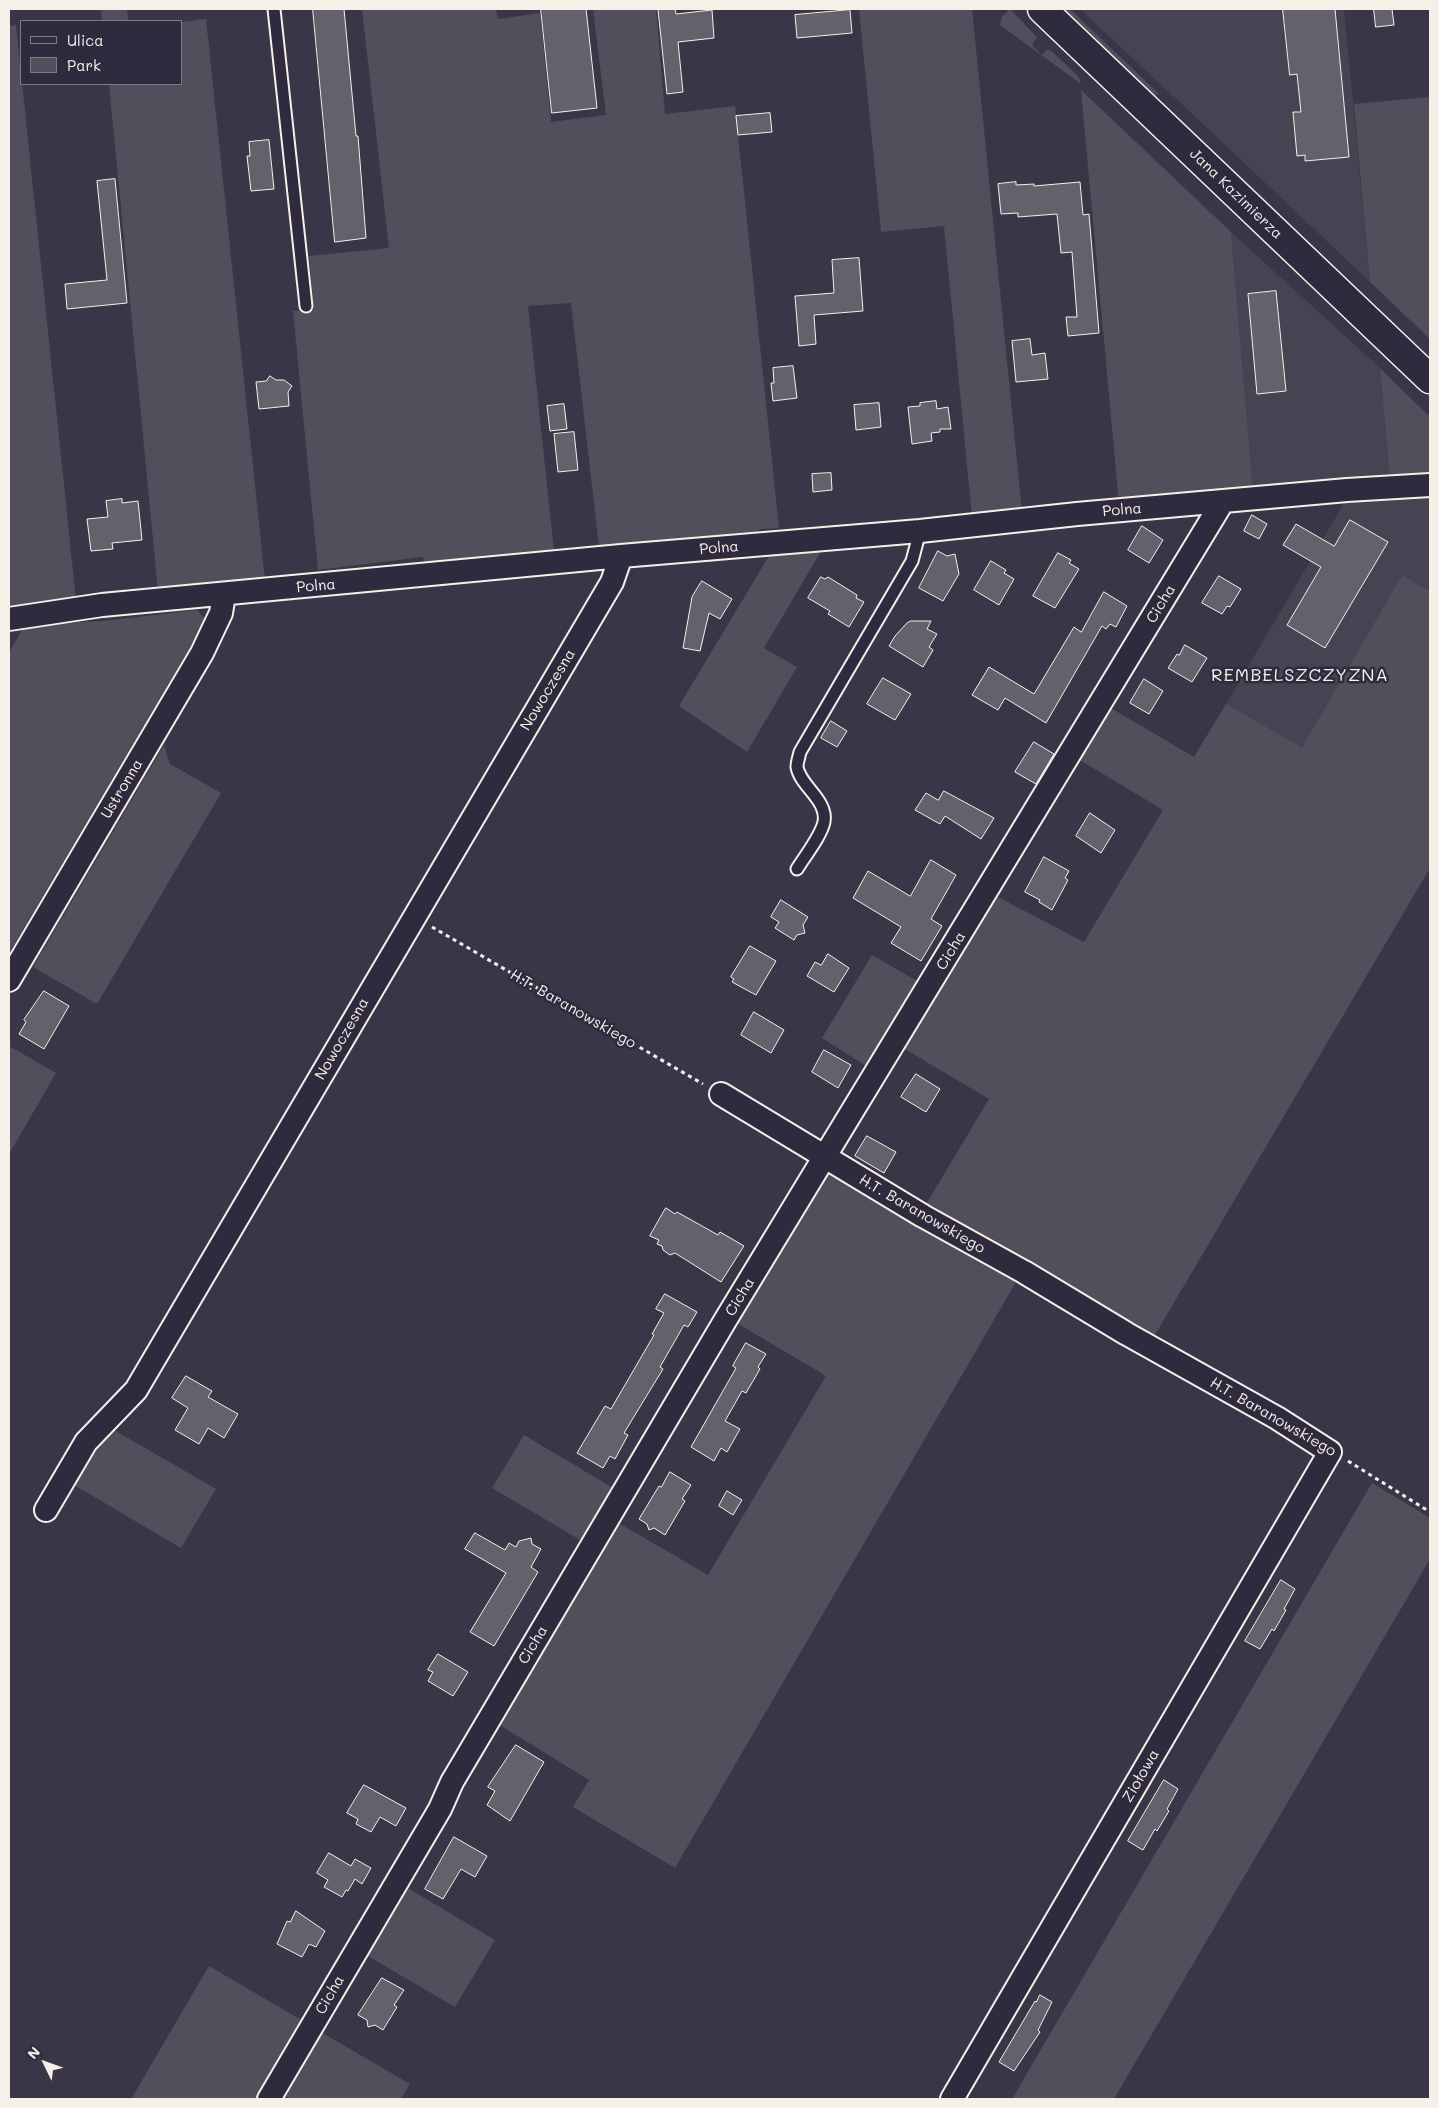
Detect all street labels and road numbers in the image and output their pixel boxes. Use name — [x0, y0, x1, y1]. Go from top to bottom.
street label: Jana Kazimierza — [1186, 145, 1286, 243]
street label: Polna — [1102, 499, 1142, 521]
street label: Polna — [699, 537, 739, 559]
street label: Polna — [296, 575, 336, 597]
street label: Cicha — [1142, 581, 1180, 627]
street label: Nowoczesna — [517, 646, 579, 734]
street label: Ustronna — [97, 756, 147, 822]
street label: Cicha — [932, 928, 970, 974]
street label: H.T. Baranowskiego — [507, 966, 639, 1052]
street label: Nowoczesna — [311, 995, 373, 1083]
street label: H.T. Baranowskiego — [856, 1171, 988, 1257]
street label: Cicha — [721, 1274, 759, 1320]
street label: H.T. Baranowskiego — [1207, 1374, 1339, 1460]
street label: Cicha — [514, 1622, 552, 1668]
street label: Ziołowa — [1119, 1746, 1163, 1806]
street label: Cicha — [312, 1972, 348, 2018]

